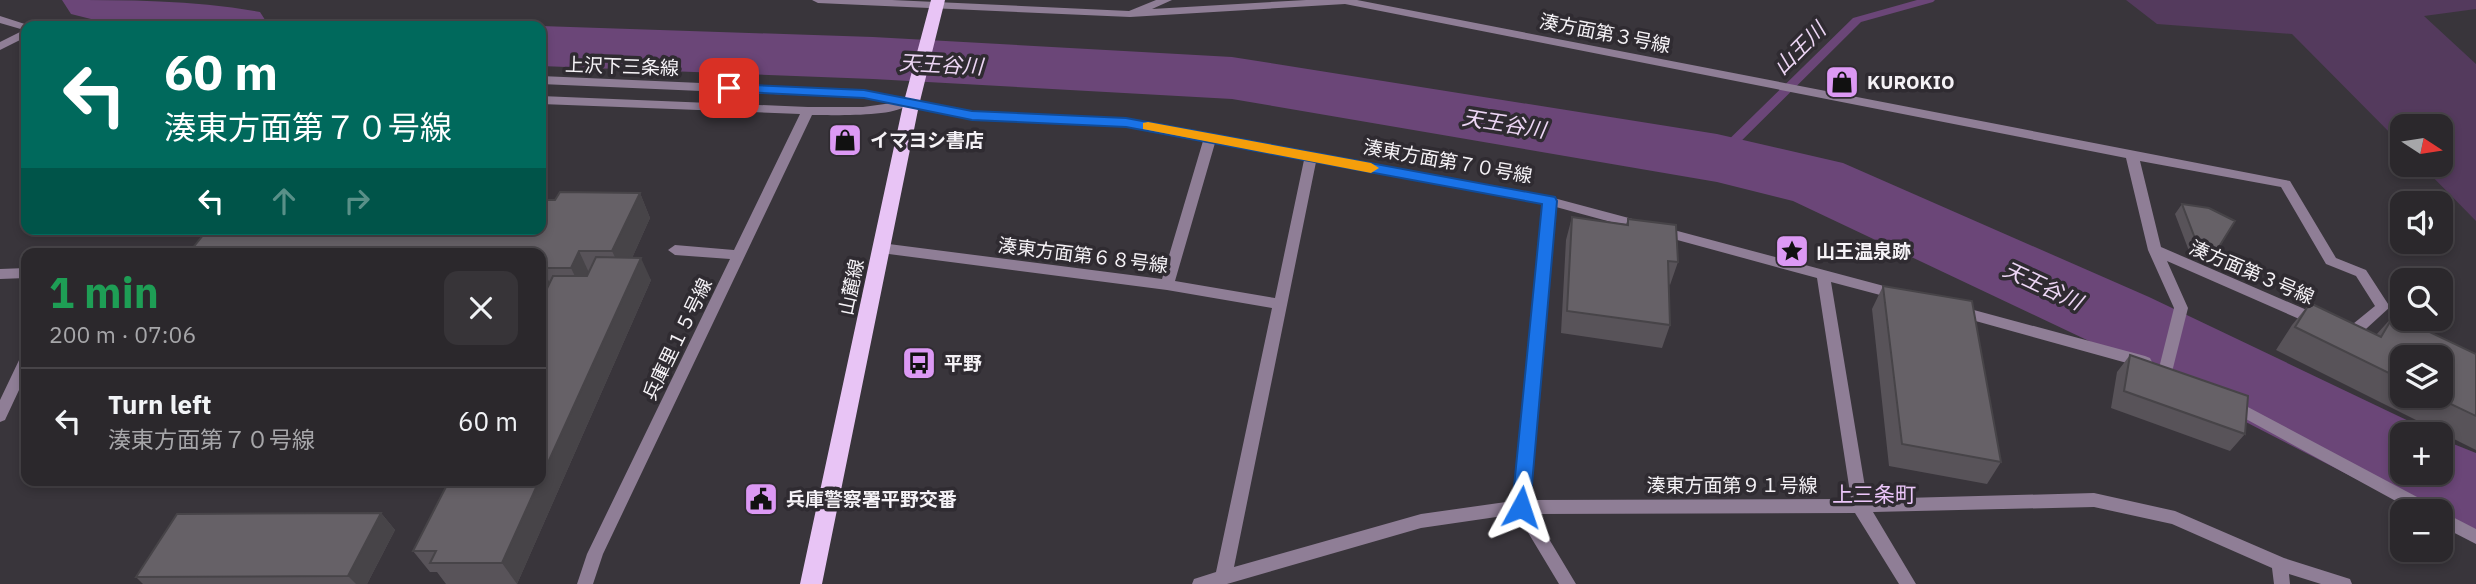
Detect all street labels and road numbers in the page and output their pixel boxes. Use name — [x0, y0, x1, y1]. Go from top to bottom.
street label: 湊方面第３号線 — [1537, 9, 1673, 57]
street label: 上沢下三条線 — [565, 52, 679, 80]
street label: 湊東方面第７０号線 — [1362, 134, 1534, 188]
street label: 湊東方面第６８号線 — [997, 233, 1169, 277]
street label: 湊方面第３号線 — [2186, 235, 2318, 309]
street label: 山麓線 — [833, 257, 869, 317]
street label: 兵庫里１５号線 — [637, 274, 717, 404]
street label: 湊東方面第９１号線 — [1646, 473, 1818, 497]

